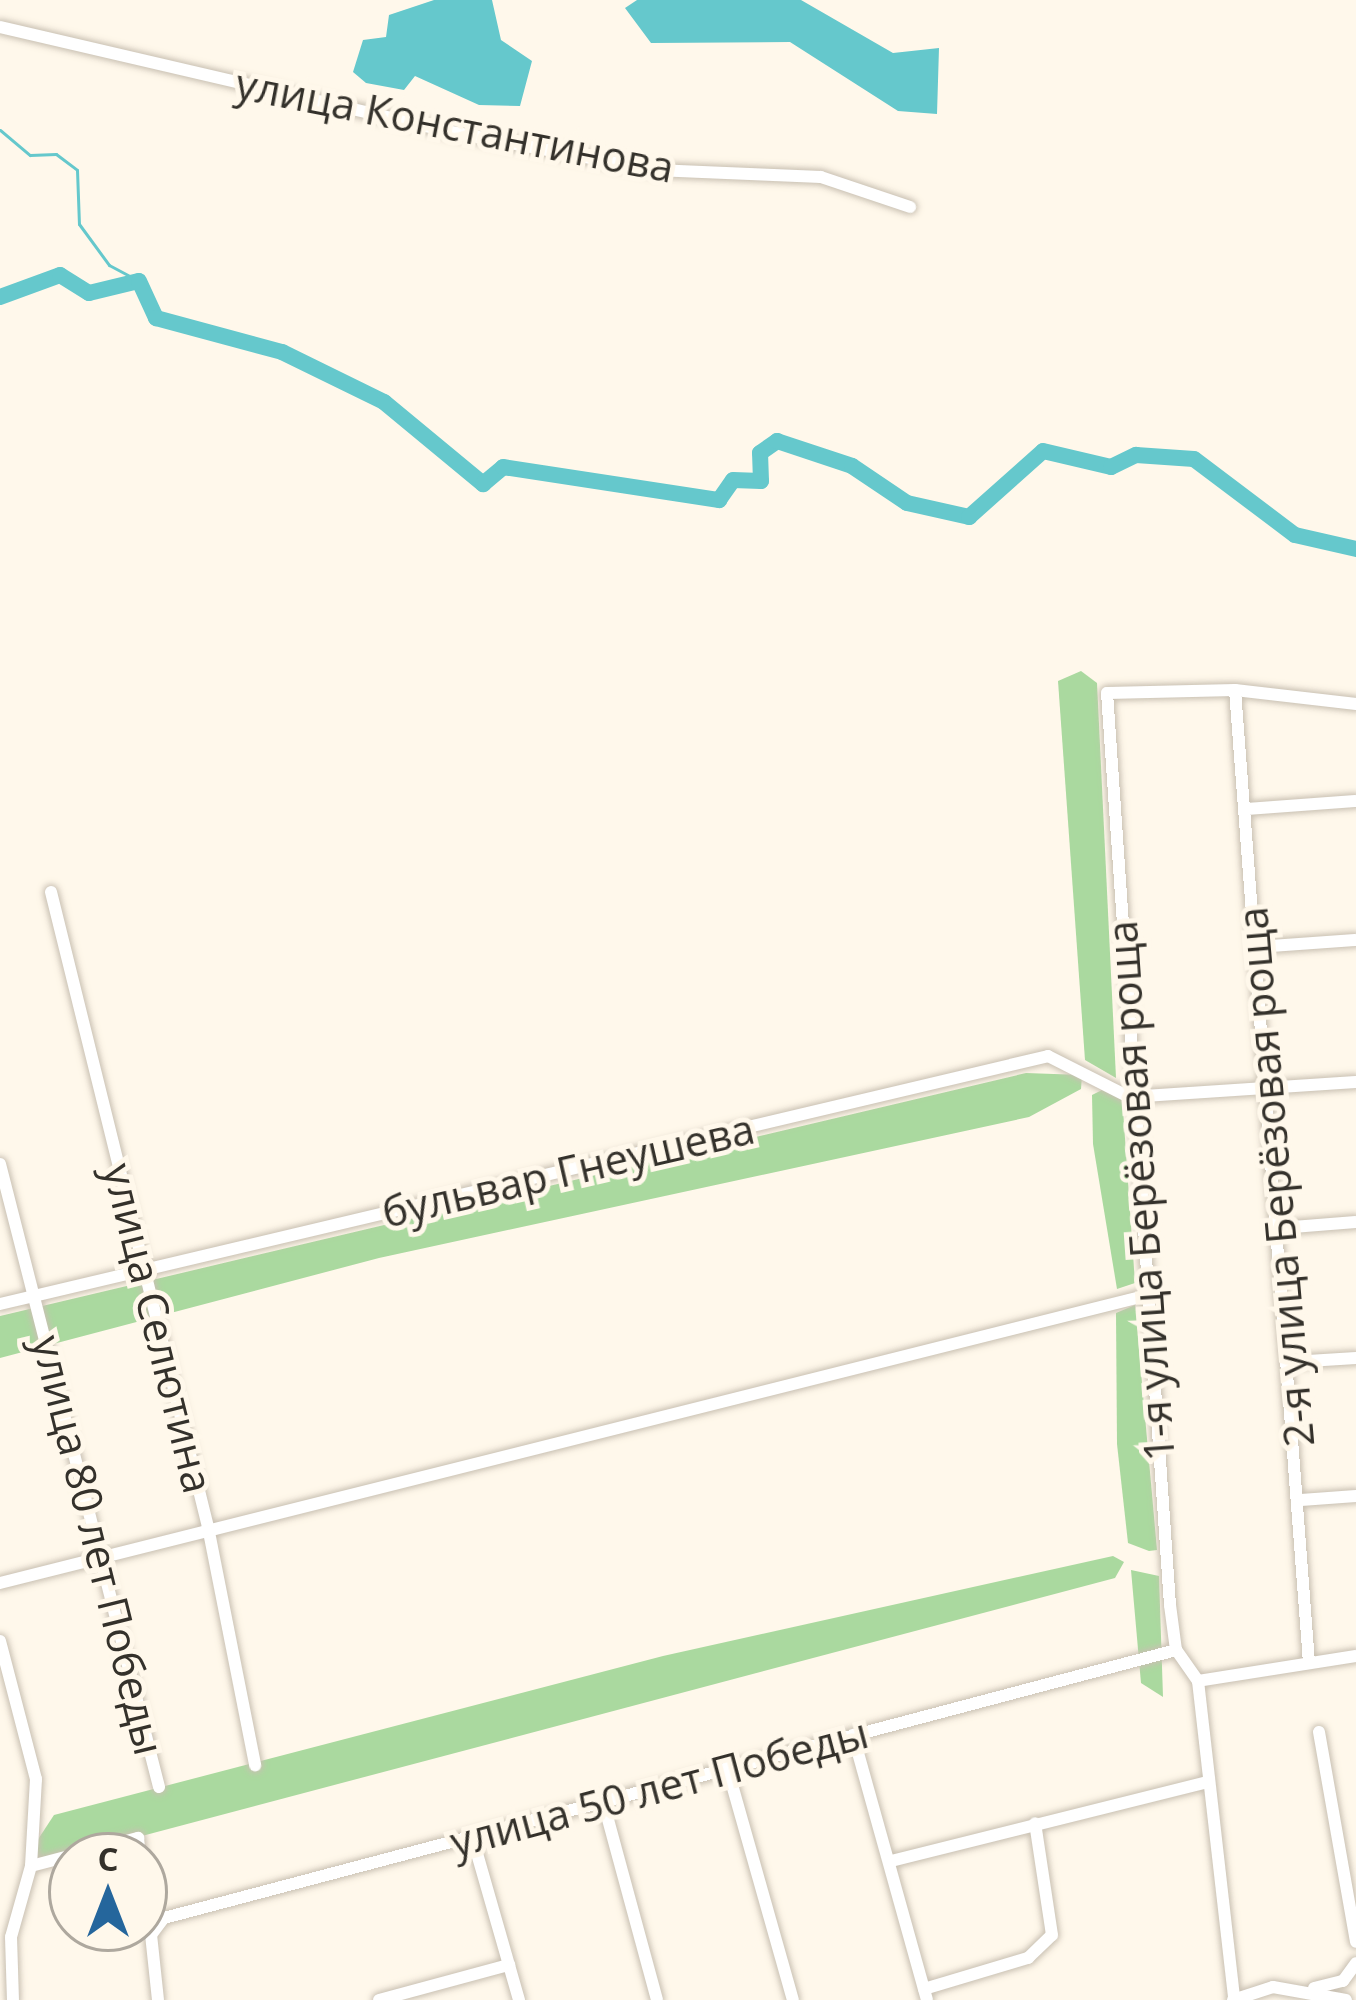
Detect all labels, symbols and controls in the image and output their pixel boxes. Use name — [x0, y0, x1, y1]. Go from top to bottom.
street label: улица Константинова — [232, 58, 678, 192]
street label: 2-я улица Берёзовая роща — [1226, 905, 1324, 1449]
street label: 1-я улица Берёзовая роща — [1096, 919, 1184, 1463]
street label: бульвар Гнеушева — [377, 1103, 759, 1237]
street label: улица Селютина — [94, 1158, 224, 1498]
street label: улица 80 лет Победы — [22, 1330, 176, 1760]
street label: улица 50 лет Победы — [445, 1707, 873, 1867]
north arrow — [48, 1832, 168, 1952]
text: С — [97, 1836, 119, 1881]

